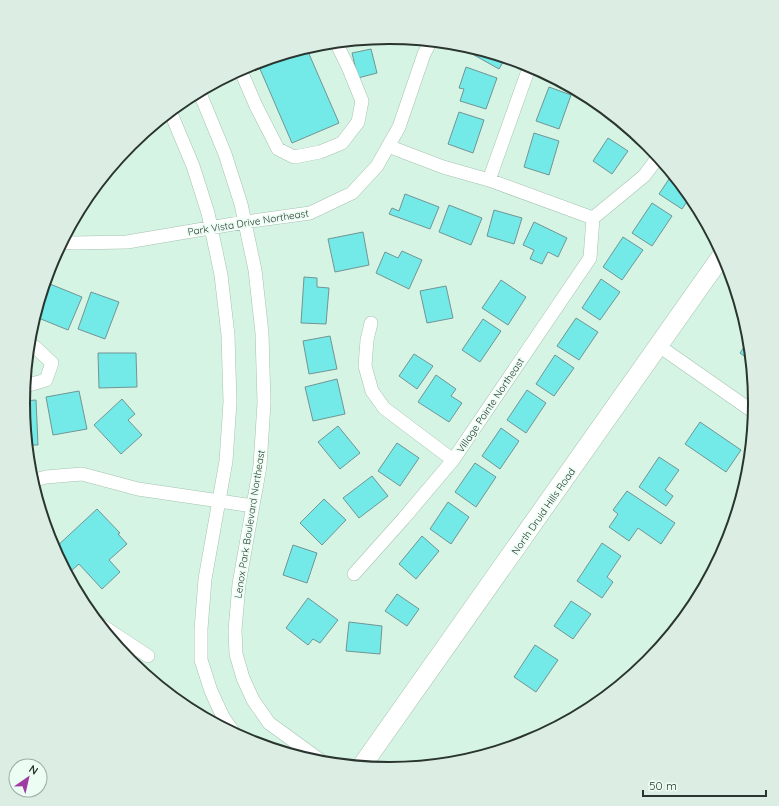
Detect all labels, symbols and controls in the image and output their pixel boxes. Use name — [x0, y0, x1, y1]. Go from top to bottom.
street label: Park Vista Drive Northeast — [187, 206, 310, 238]
street label: Village Pointe Northeast — [454, 355, 527, 455]
street label: Lenox Park Boulevard Northeast — [231, 448, 268, 599]
street label: North Druid Hills Road — [509, 465, 578, 557]
north arrow — [8, 758, 48, 798]
text: N — [26, 762, 41, 778]
scale bar — [643, 772, 766, 798]
text: 50 m — [649, 778, 677, 793]

